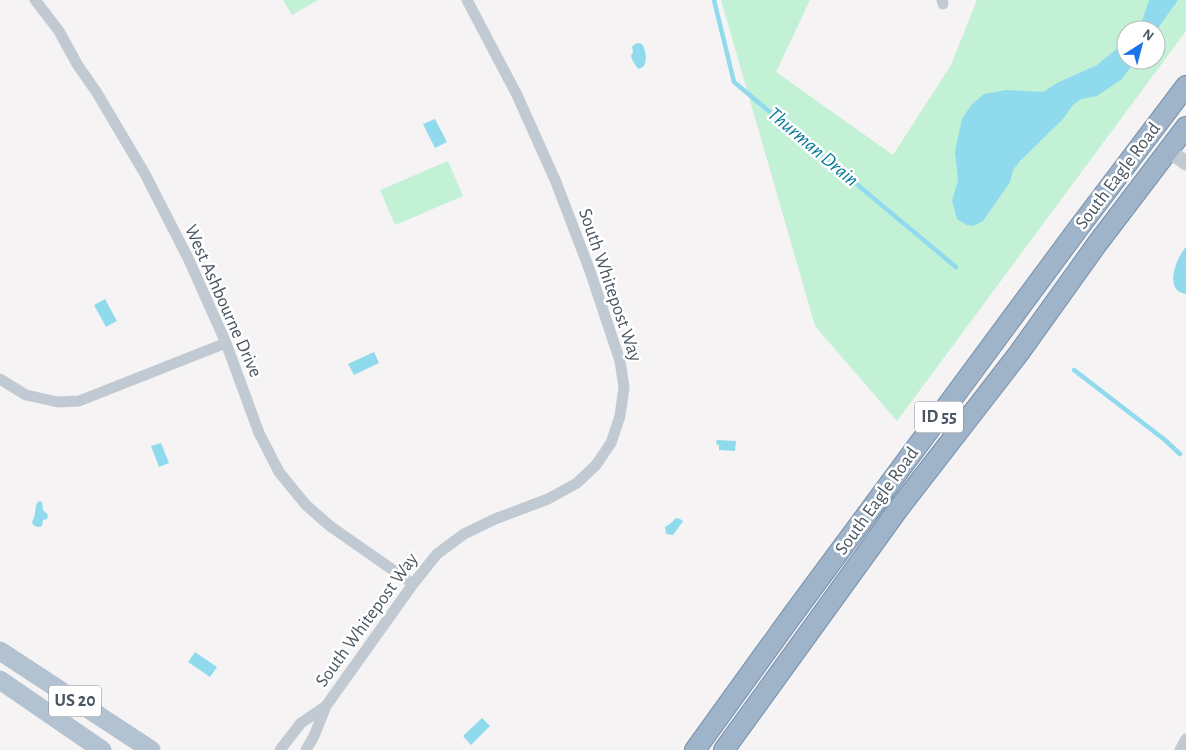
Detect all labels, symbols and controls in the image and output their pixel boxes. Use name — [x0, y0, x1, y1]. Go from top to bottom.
north arrow — [1116, 20, 1166, 70]
text: N — [1140, 27, 1156, 44]
water label: Thurman Drain — [764, 104, 862, 190]
street label: South Eagle Road — [1072, 119, 1164, 233]
street label: South Whitepost Way — [575, 206, 645, 364]
street label: West Ashbourne Drive — [181, 222, 265, 380]
road number: ID 55 — [915, 402, 963, 432]
street label: South Eagle Road — [832, 444, 922, 558]
street label: South Whitepost Way — [312, 550, 422, 690]
road number: US 20 — [49, 686, 101, 716]

